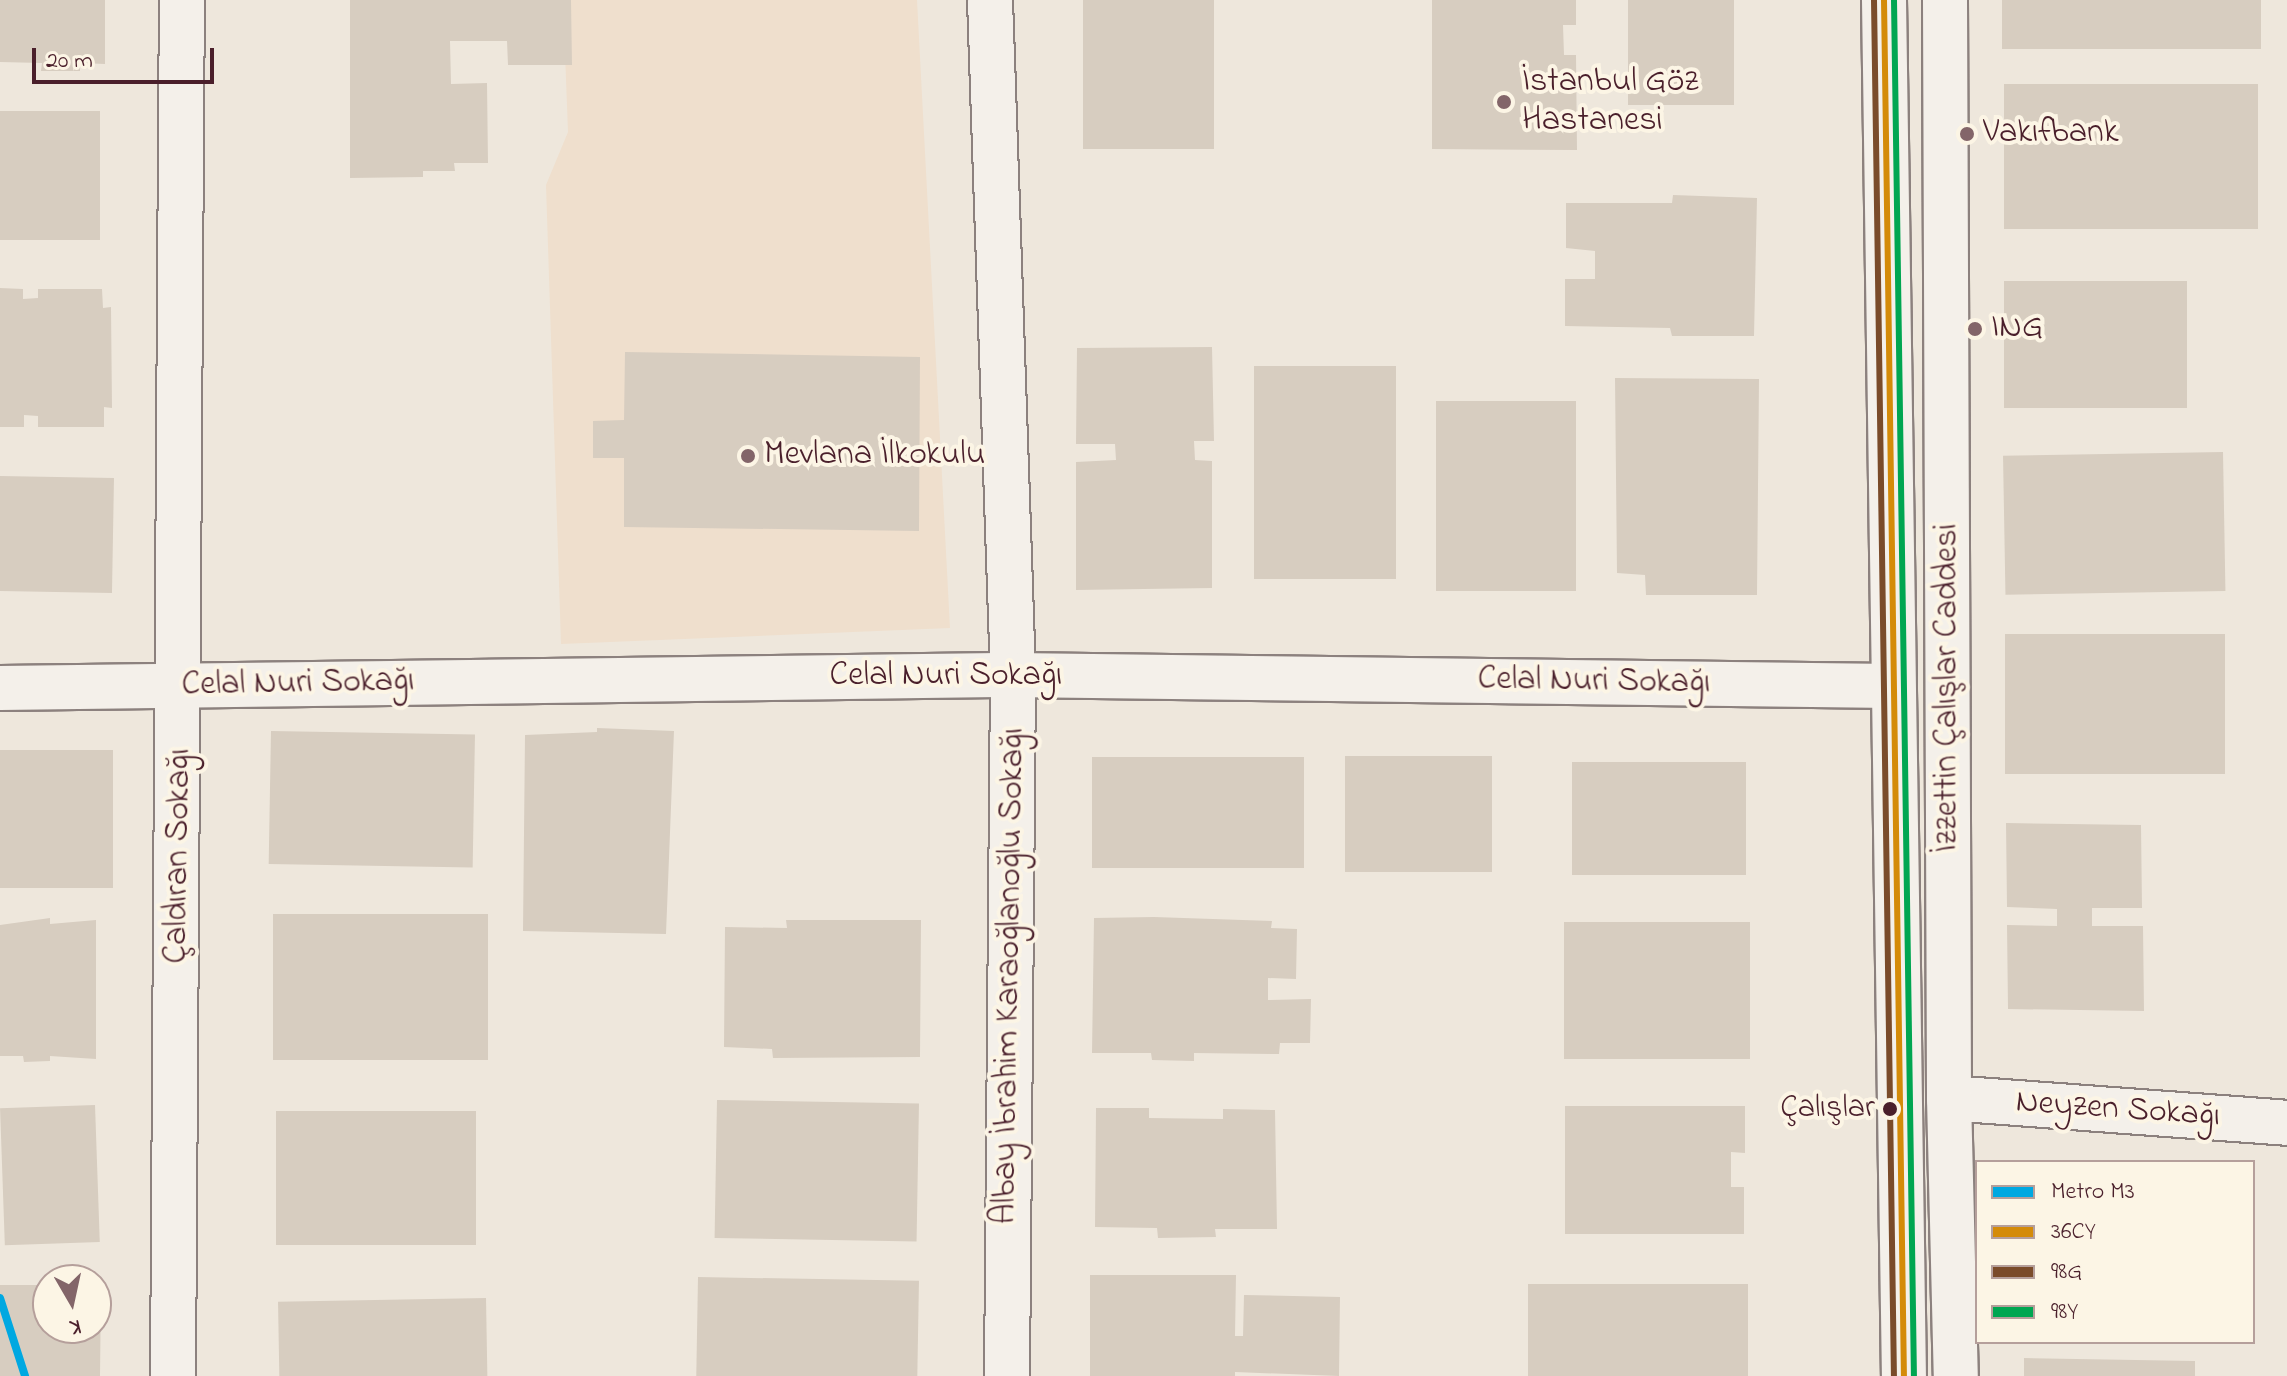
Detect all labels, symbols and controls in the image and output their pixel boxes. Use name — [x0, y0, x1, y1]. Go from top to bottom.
scale bar — [36, 32, 218, 82]
text: 20 m — [46, 44, 93, 79]
place label: İstanbul Göz Hastanesi — [1522, 62, 1699, 142]
marker: İstanbul Göz Hastanesi — [1493, 91, 1515, 113]
place label: Vakıfbank — [1983, 114, 2119, 154]
marker: Vakıfbank — [1958, 125, 1976, 143]
place label: ING — [1991, 309, 2043, 349]
marker: ING — [1966, 320, 1984, 338]
place label: Mevlana İlkokulu — [764, 436, 985, 476]
marker: Mevlana İlkokulu — [739, 447, 757, 465]
street label: İzzettin Çalışlar Caddesi — [1928, 523, 1968, 853]
street label: Celal Nuri Sokağı — [830, 657, 1062, 697]
street label: Celal Nuri Sokağı — [1477, 660, 1711, 704]
street label: Celal Nuri Sokağı — [181, 662, 415, 706]
street label: Albay İbrahim Karaoğlanoğlu Sokağı — [985, 727, 1035, 1225]
street label: Çaldıran Sokağı — [157, 748, 201, 964]
street label: Neyzen Sokağı — [2014, 1083, 2222, 1137]
place label: Çalışlar — [1780, 1090, 1875, 1128]
marker: Çalışlar — [1882, 1101, 1898, 1117]
legend — [1975, 1160, 2255, 1344]
text: Metro M3 — [2051, 1175, 2135, 1210]
text: 36CY — [2051, 1215, 2096, 1250]
text: 98G — [2051, 1255, 2082, 1290]
north arrow — [32, 1264, 112, 1344]
text: 98Y — [2051, 1295, 2078, 1330]
text: K — [68, 1309, 83, 1342]

